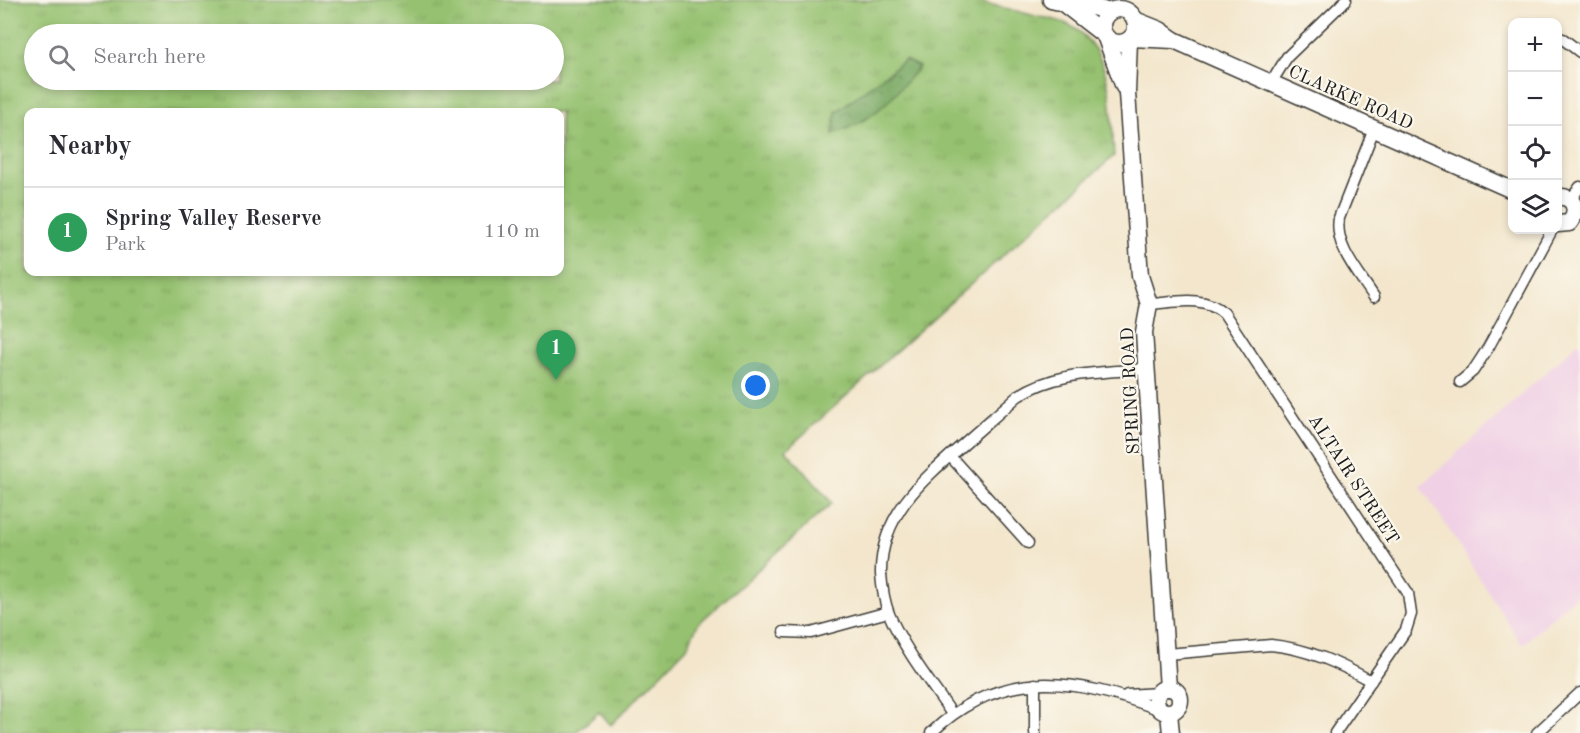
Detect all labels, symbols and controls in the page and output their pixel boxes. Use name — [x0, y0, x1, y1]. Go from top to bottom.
map controls — [1508, 18, 1562, 234]
button: + — [1508, 18, 1562, 72]
search box — [24, 24, 564, 90]
icon: search — [45, 41, 78, 74]
text: Search here — [93, 46, 206, 68]
street label: CLARKE ROAD — [1286, 62, 1415, 133]
button: − — [1508, 72, 1562, 126]
button: locate — [1508, 126, 1562, 180]
text: Nearby — [48, 134, 132, 160]
button: layers — [1508, 180, 1562, 234]
text: Spring Valley Reserve — [105, 208, 322, 230]
text: 1 — [62, 222, 73, 242]
text: 110 m — [484, 222, 540, 242]
text: Park — [105, 235, 146, 255]
street label: SPRING ROAD — [1119, 327, 1143, 455]
pin: 1 — [536, 330, 576, 380]
your location — [741, 371, 770, 400]
street label: ALTAIR STREET — [1305, 411, 1402, 548]

